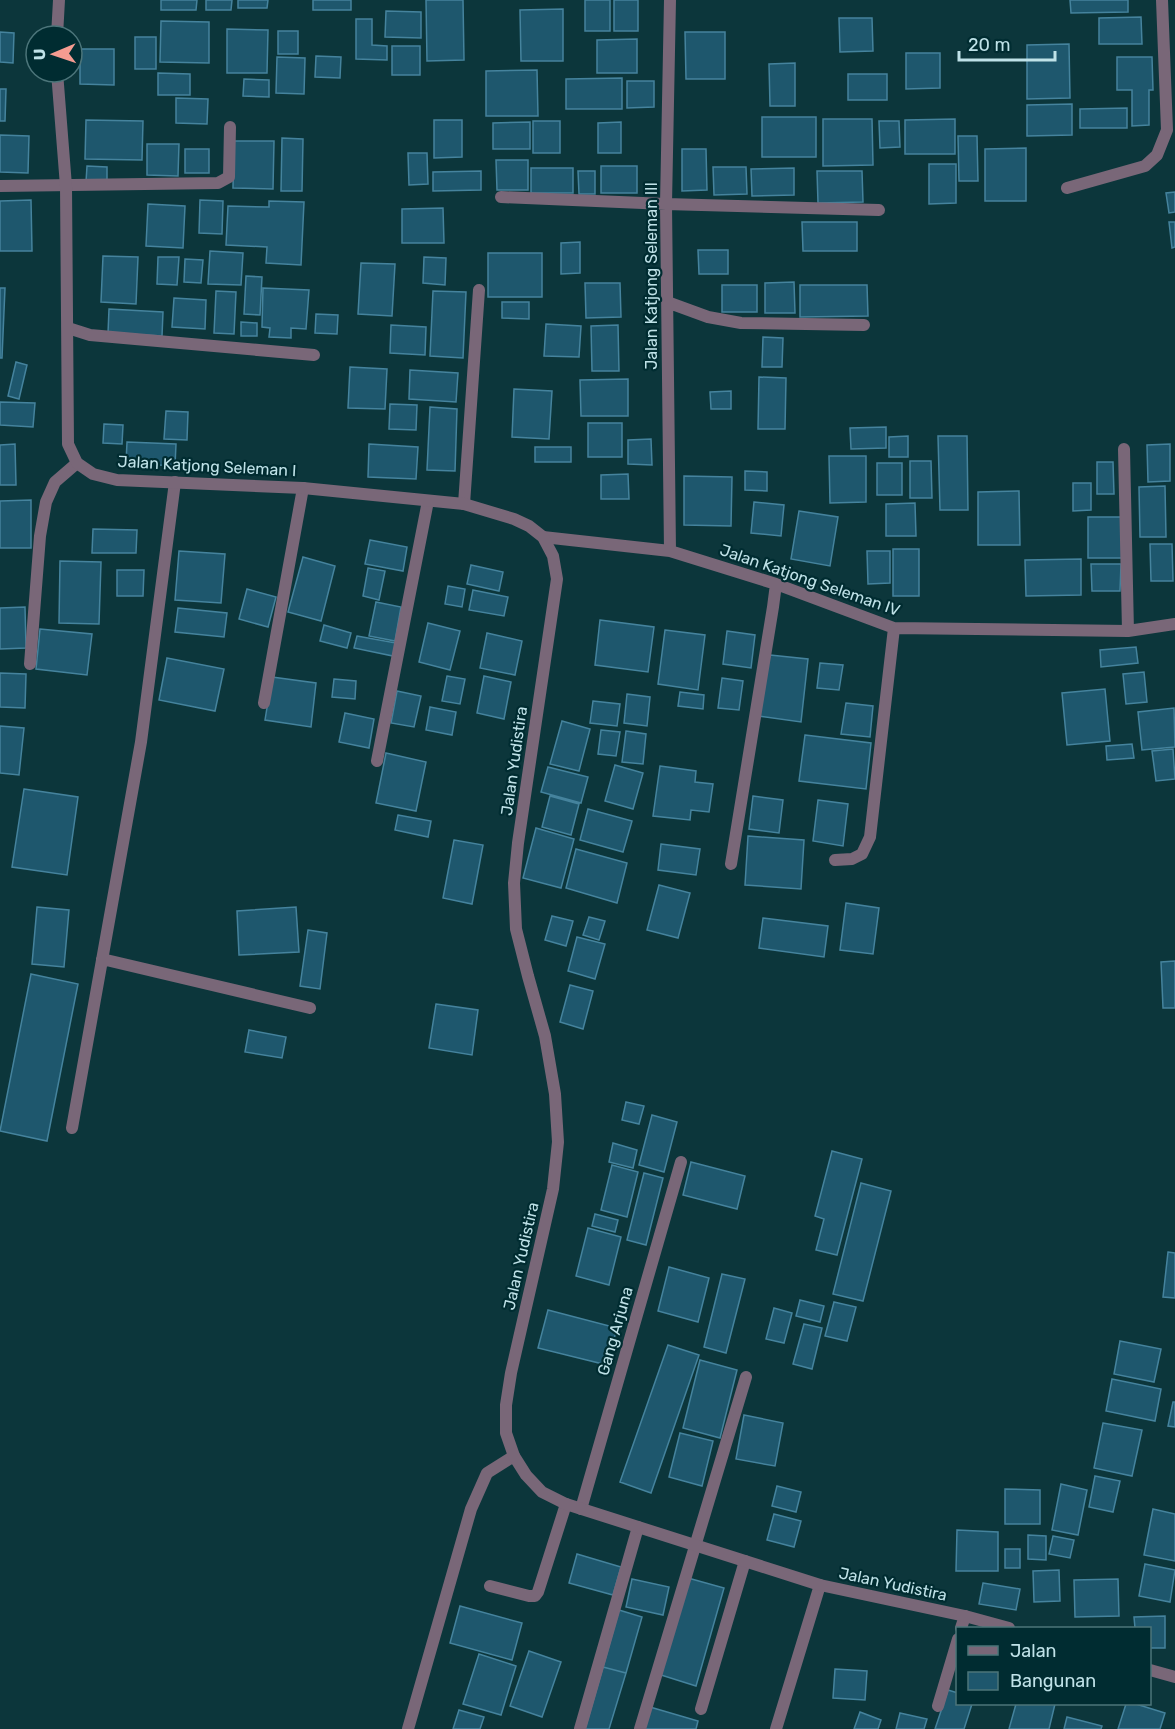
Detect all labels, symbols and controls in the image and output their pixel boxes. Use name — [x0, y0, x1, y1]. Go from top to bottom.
north arrow — [24, 24, 84, 84]
scale bar — [959, 24, 1055, 62]
text: 20 m — [968, 34, 1010, 56]
text: U — [30, 48, 49, 61]
street label: Jalan Katjong Seleman III — [642, 182, 661, 370]
street label: Jalan Katjong Seleman I — [117, 452, 297, 480]
street label: Jalan Katjong Seleman IV — [717, 540, 903, 620]
street label: Jalan Yudistira — [497, 705, 531, 817]
street label: Jalan Yudistira — [499, 1200, 543, 1312]
street label: Gang Arjuna — [593, 1284, 637, 1378]
street label: Jalan Yudistira — [837, 1563, 949, 1605]
legend — [956, 1627, 1151, 1705]
text: Jalan — [1010, 1640, 1057, 1662]
text: Bangunan — [1010, 1670, 1096, 1692]

